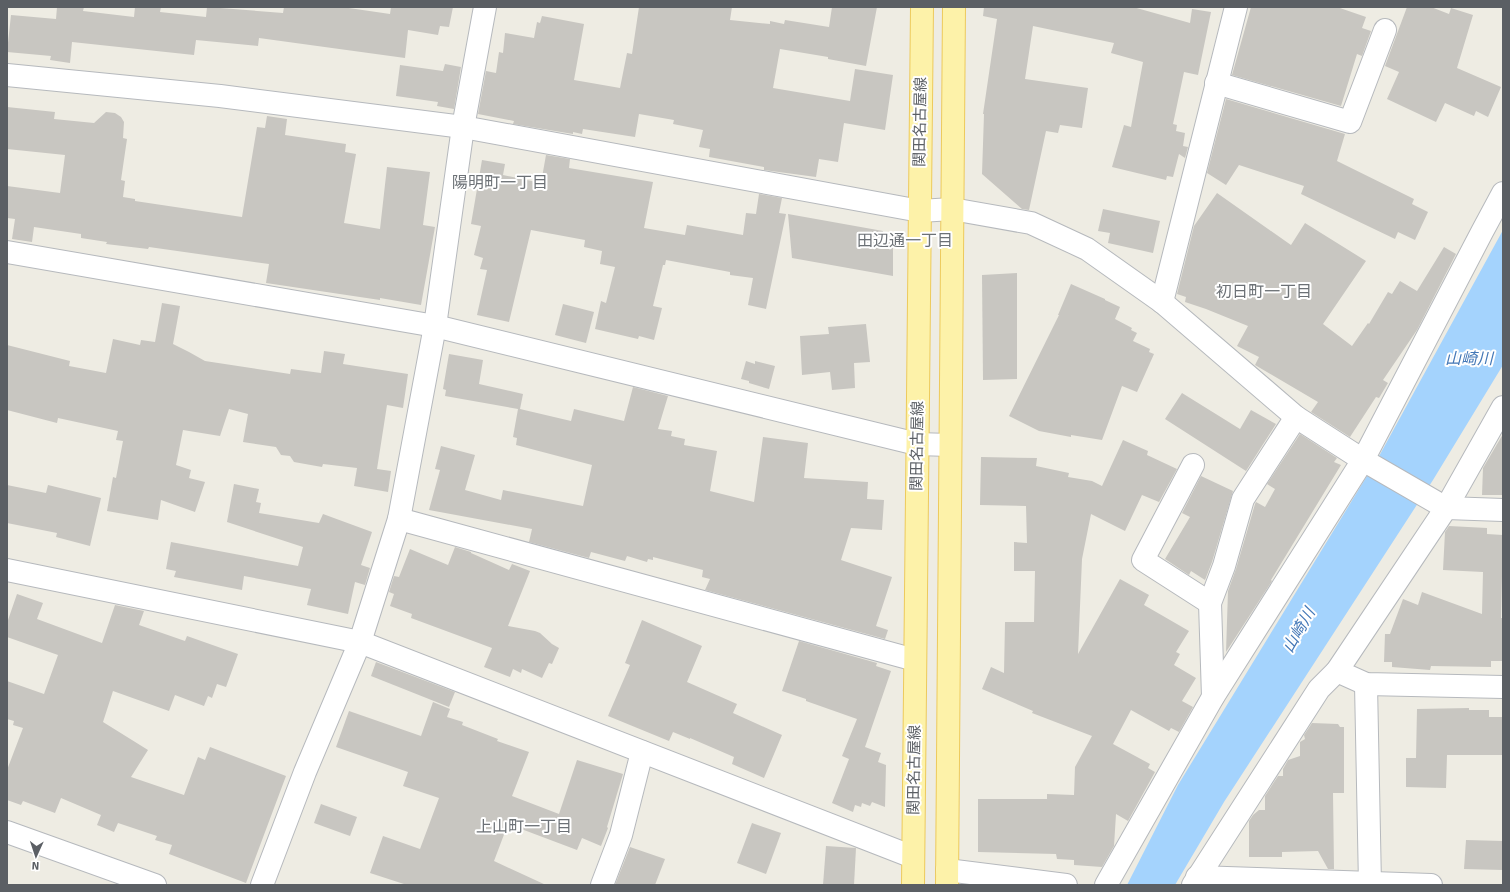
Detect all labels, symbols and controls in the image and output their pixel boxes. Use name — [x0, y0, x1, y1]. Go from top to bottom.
street label: 関田名古屋線 — [910, 77, 930, 167]
district label: 陽明町一丁目 — [452, 173, 548, 193]
district label: 田辺通一丁目 — [857, 231, 953, 251]
district label: 初日町一丁目 — [1216, 282, 1312, 302]
water label: 山崎川 — [1445, 349, 1495, 369]
street label: 関田名古屋線 — [907, 401, 927, 491]
water label: 山崎川 — [1278, 603, 1321, 656]
street label: 関田名古屋線 — [904, 725, 924, 815]
district label: 上山町一丁目 — [476, 817, 572, 837]
north arrow — [16, 836, 56, 876]
text: N — [31, 859, 40, 872]

